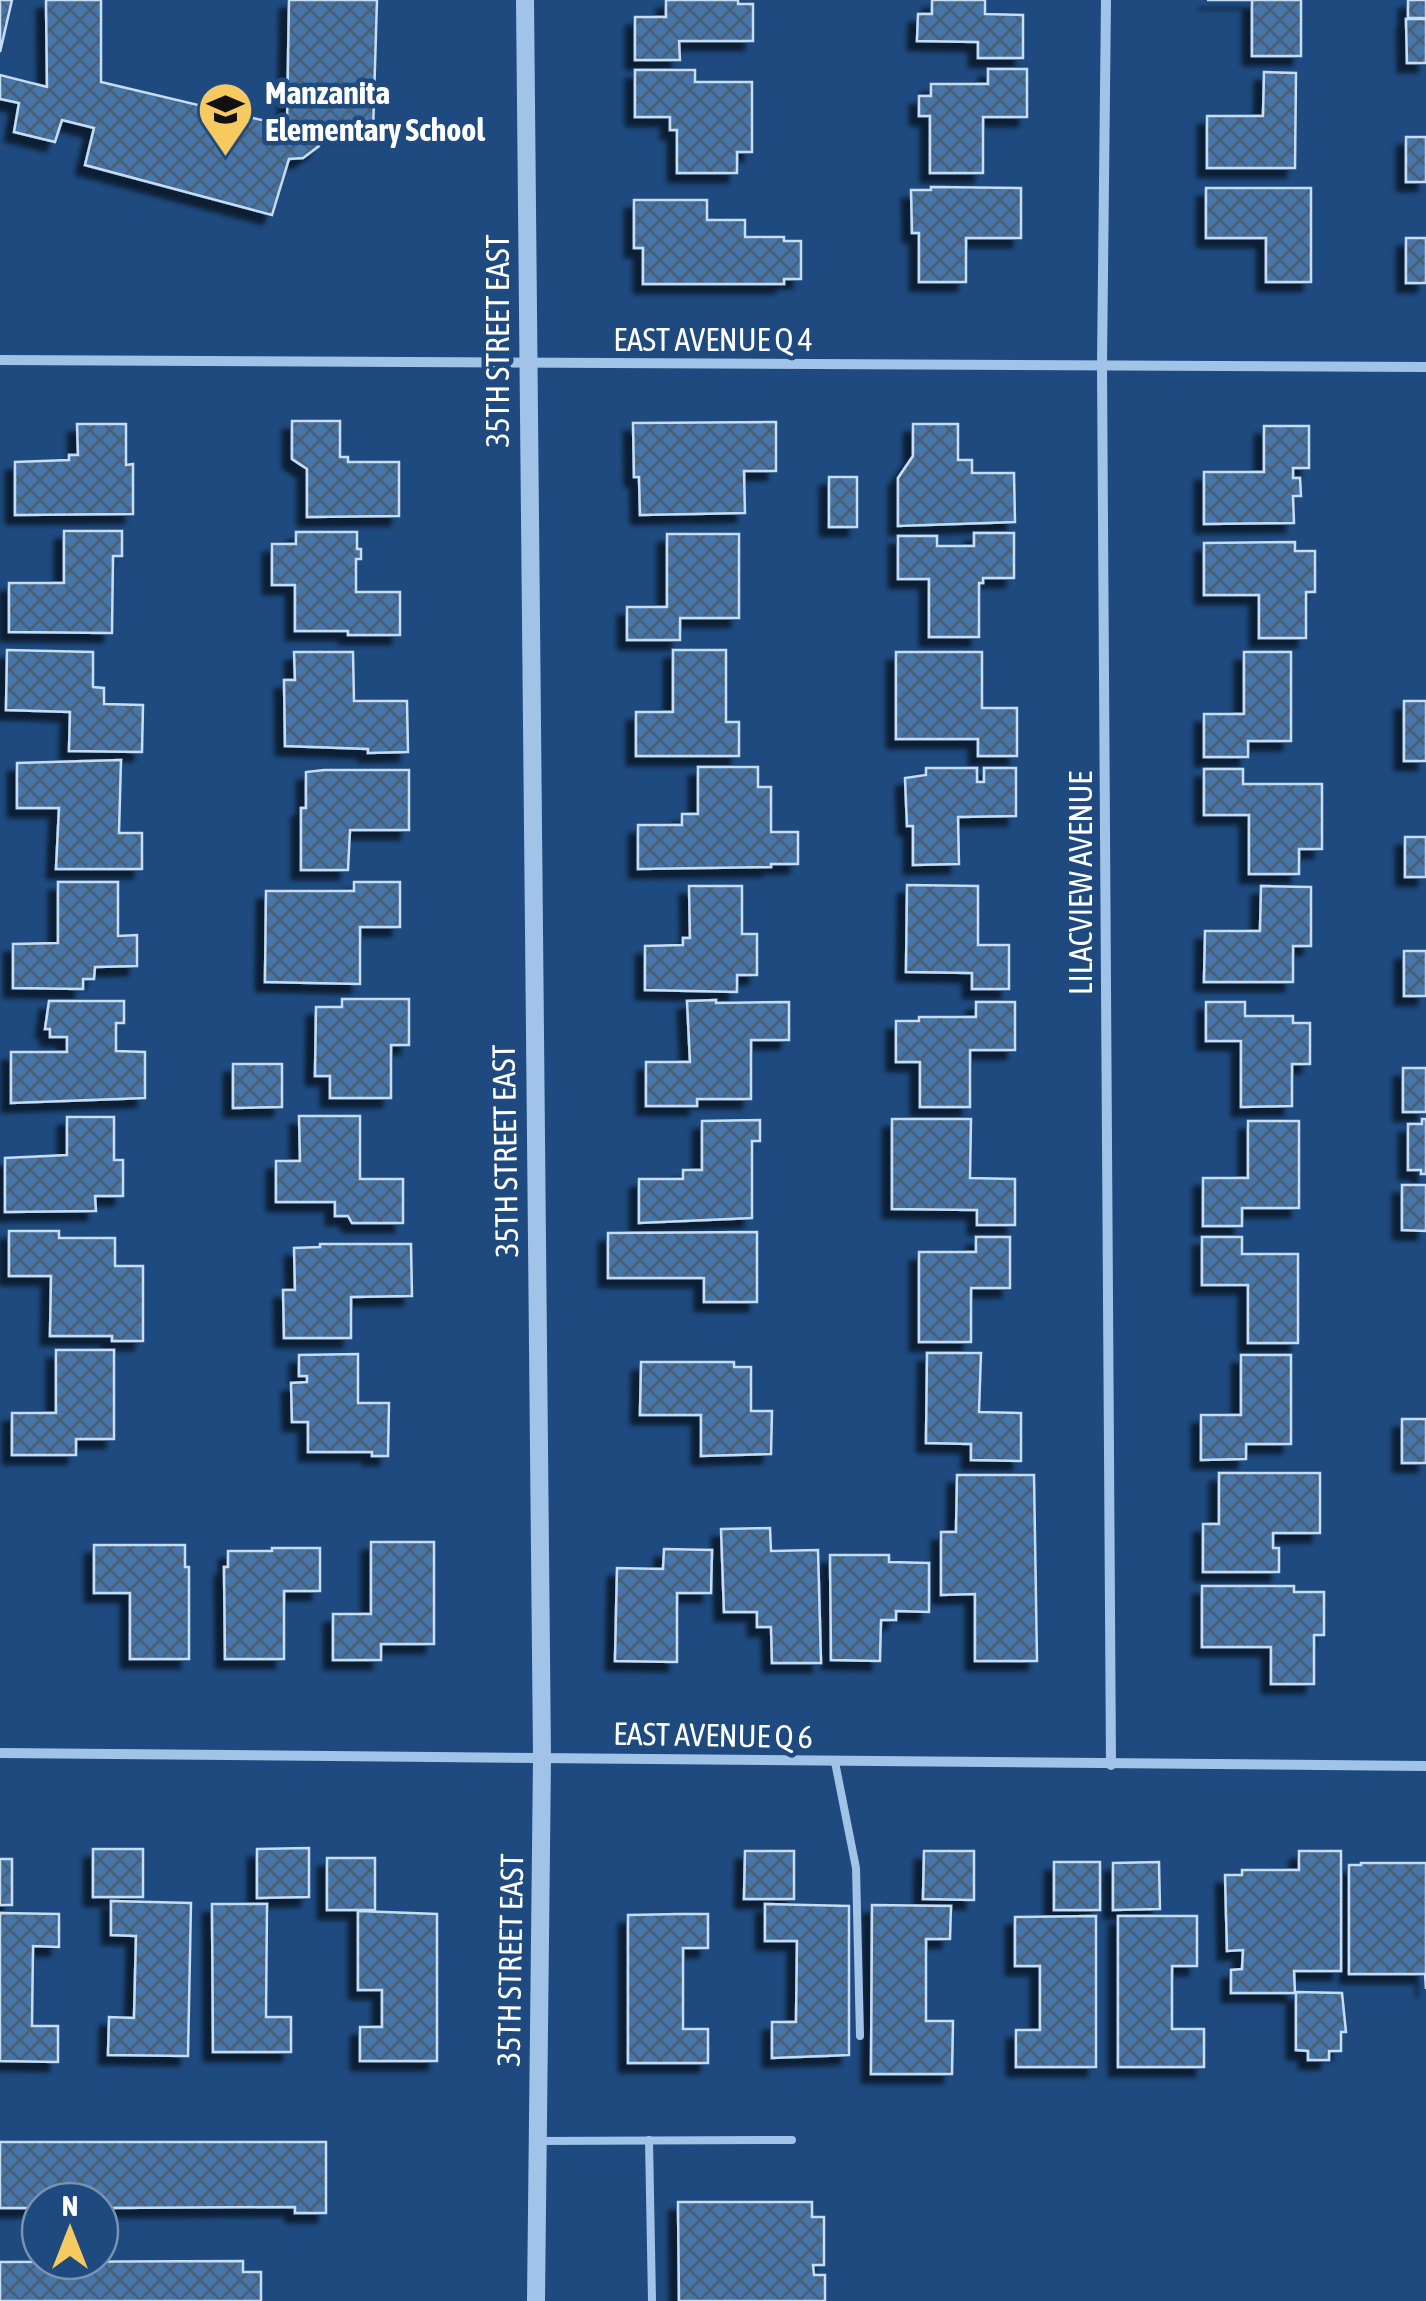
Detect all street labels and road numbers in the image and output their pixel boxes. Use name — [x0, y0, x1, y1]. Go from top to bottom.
street label: 35TH STREET EAST — [479, 234, 516, 448]
street label: EAST AVENUE Q 4 — [613, 321, 813, 358]
street label: LILACVIEW AVENUE — [1062, 771, 1099, 995]
street label: 35TH STREET EAST — [485, 1044, 525, 1258]
street label: EAST AVENUE Q 6 — [613, 1715, 813, 1755]
street label: 35TH STREET EAST — [490, 1853, 530, 2067]

